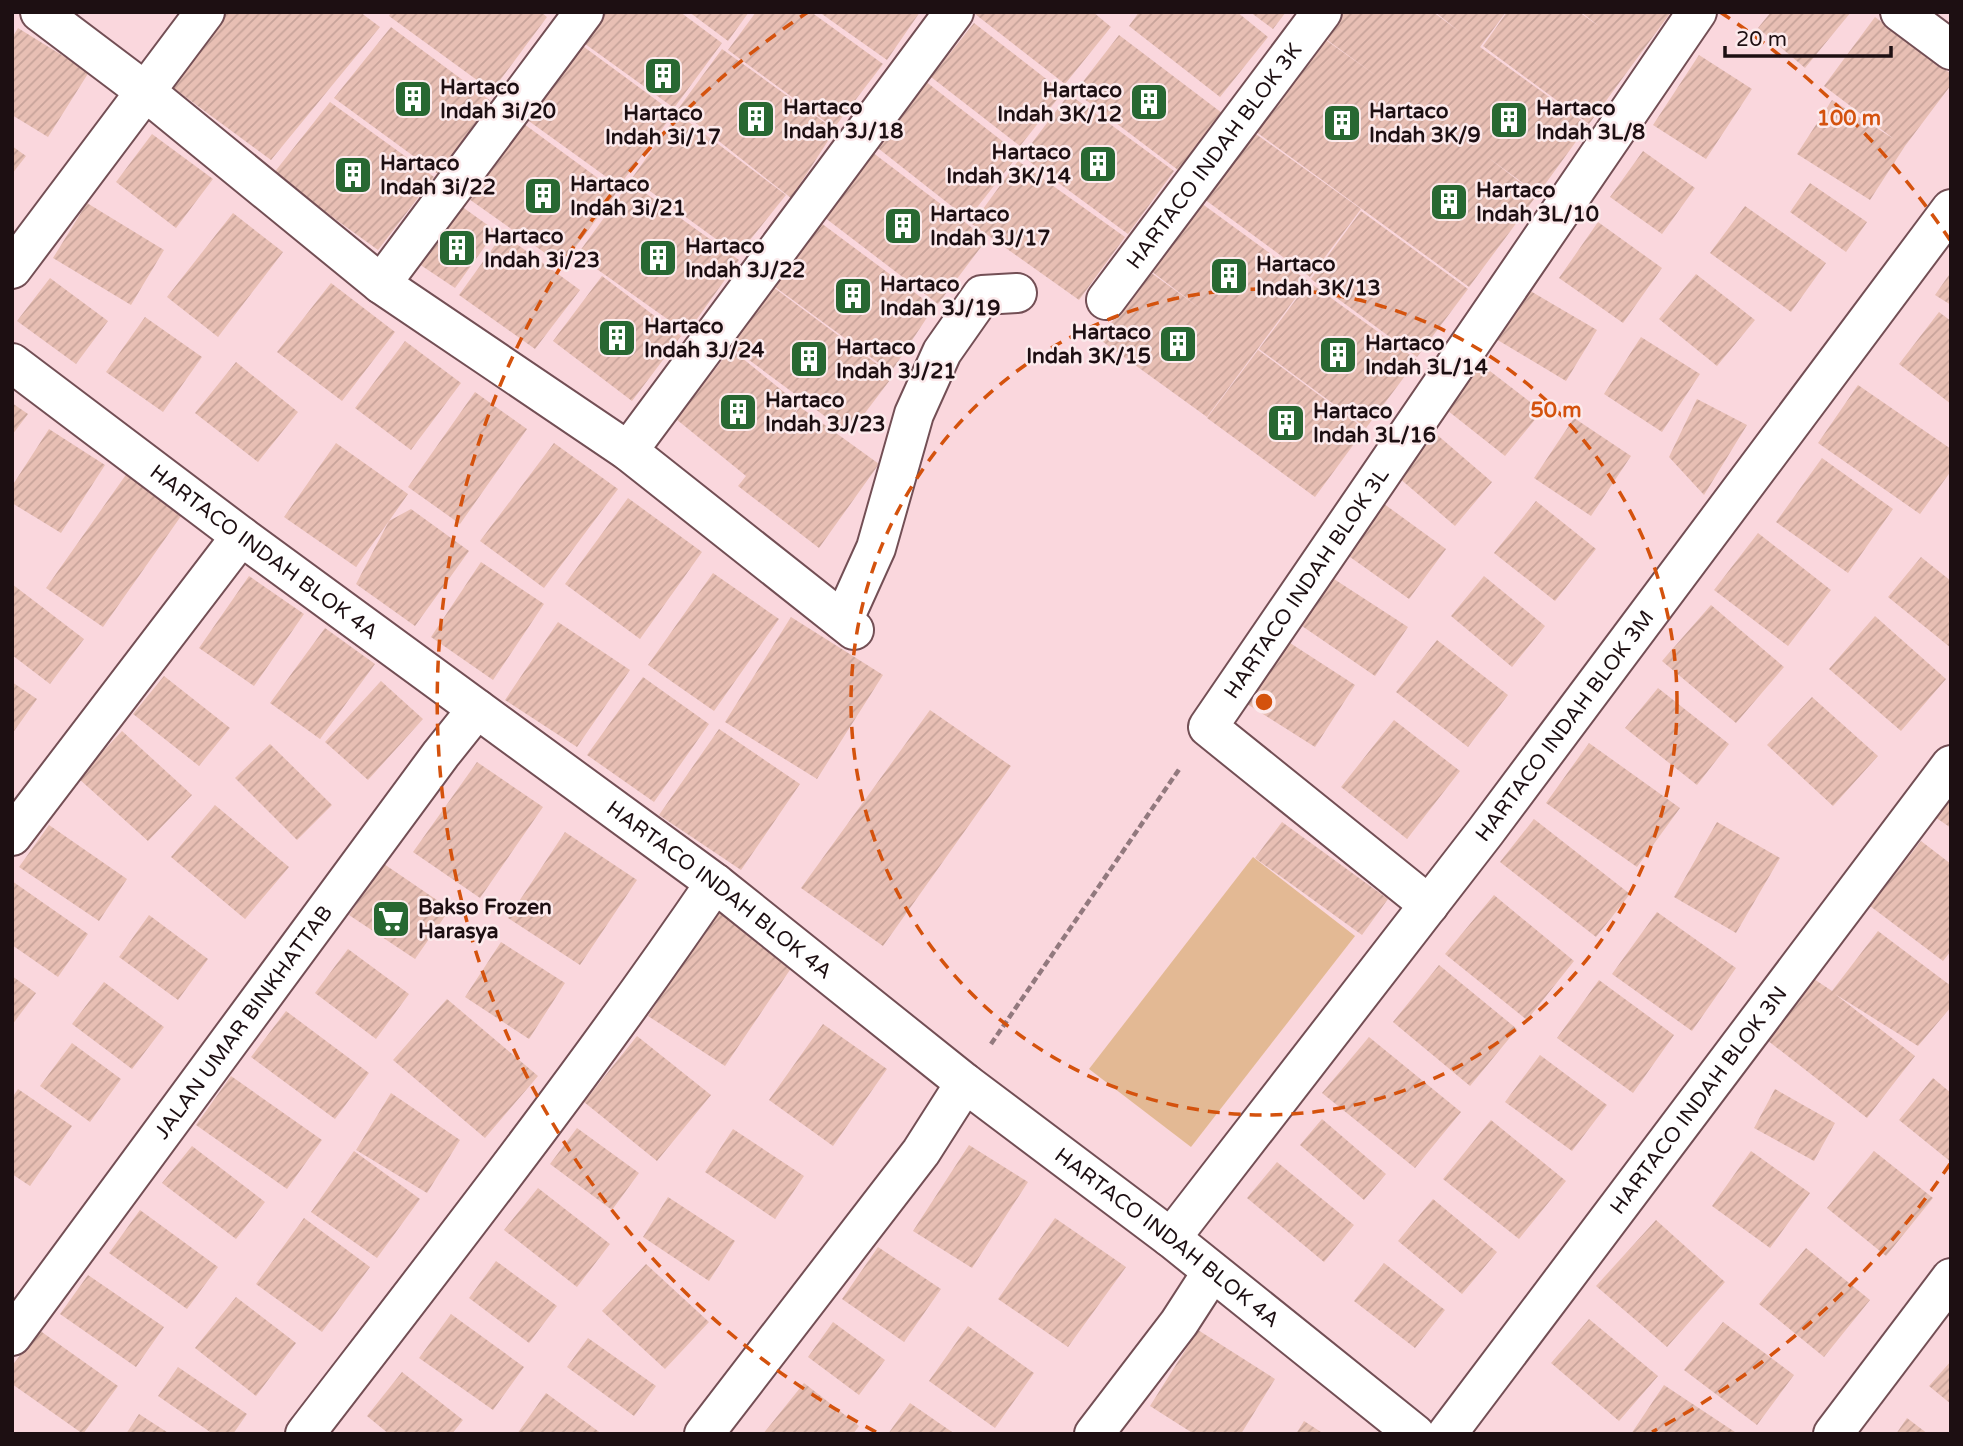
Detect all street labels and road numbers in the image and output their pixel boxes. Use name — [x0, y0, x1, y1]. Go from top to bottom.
street label: HARTACO INDAH BLOK 3K — [1122, 38, 1307, 274]
street label: HARTACO INDAH BLOK 4A — [145, 460, 383, 645]
street label: HARTACO INDAH BLOK 3L — [1219, 463, 1394, 704]
street label: HARTACO INDAH BLOK 3M — [1471, 606, 1660, 847]
street label: HARTACO INDAH BLOK 4A — [601, 796, 837, 985]
street label: JALAN UMAR BINKHATTAB — [150, 901, 338, 1144]
street label: HARTACO INDAH BLOK 3N — [1605, 982, 1793, 1219]
street label: HARTACO INDAH BLOK 4A — [1050, 1143, 1284, 1333]

